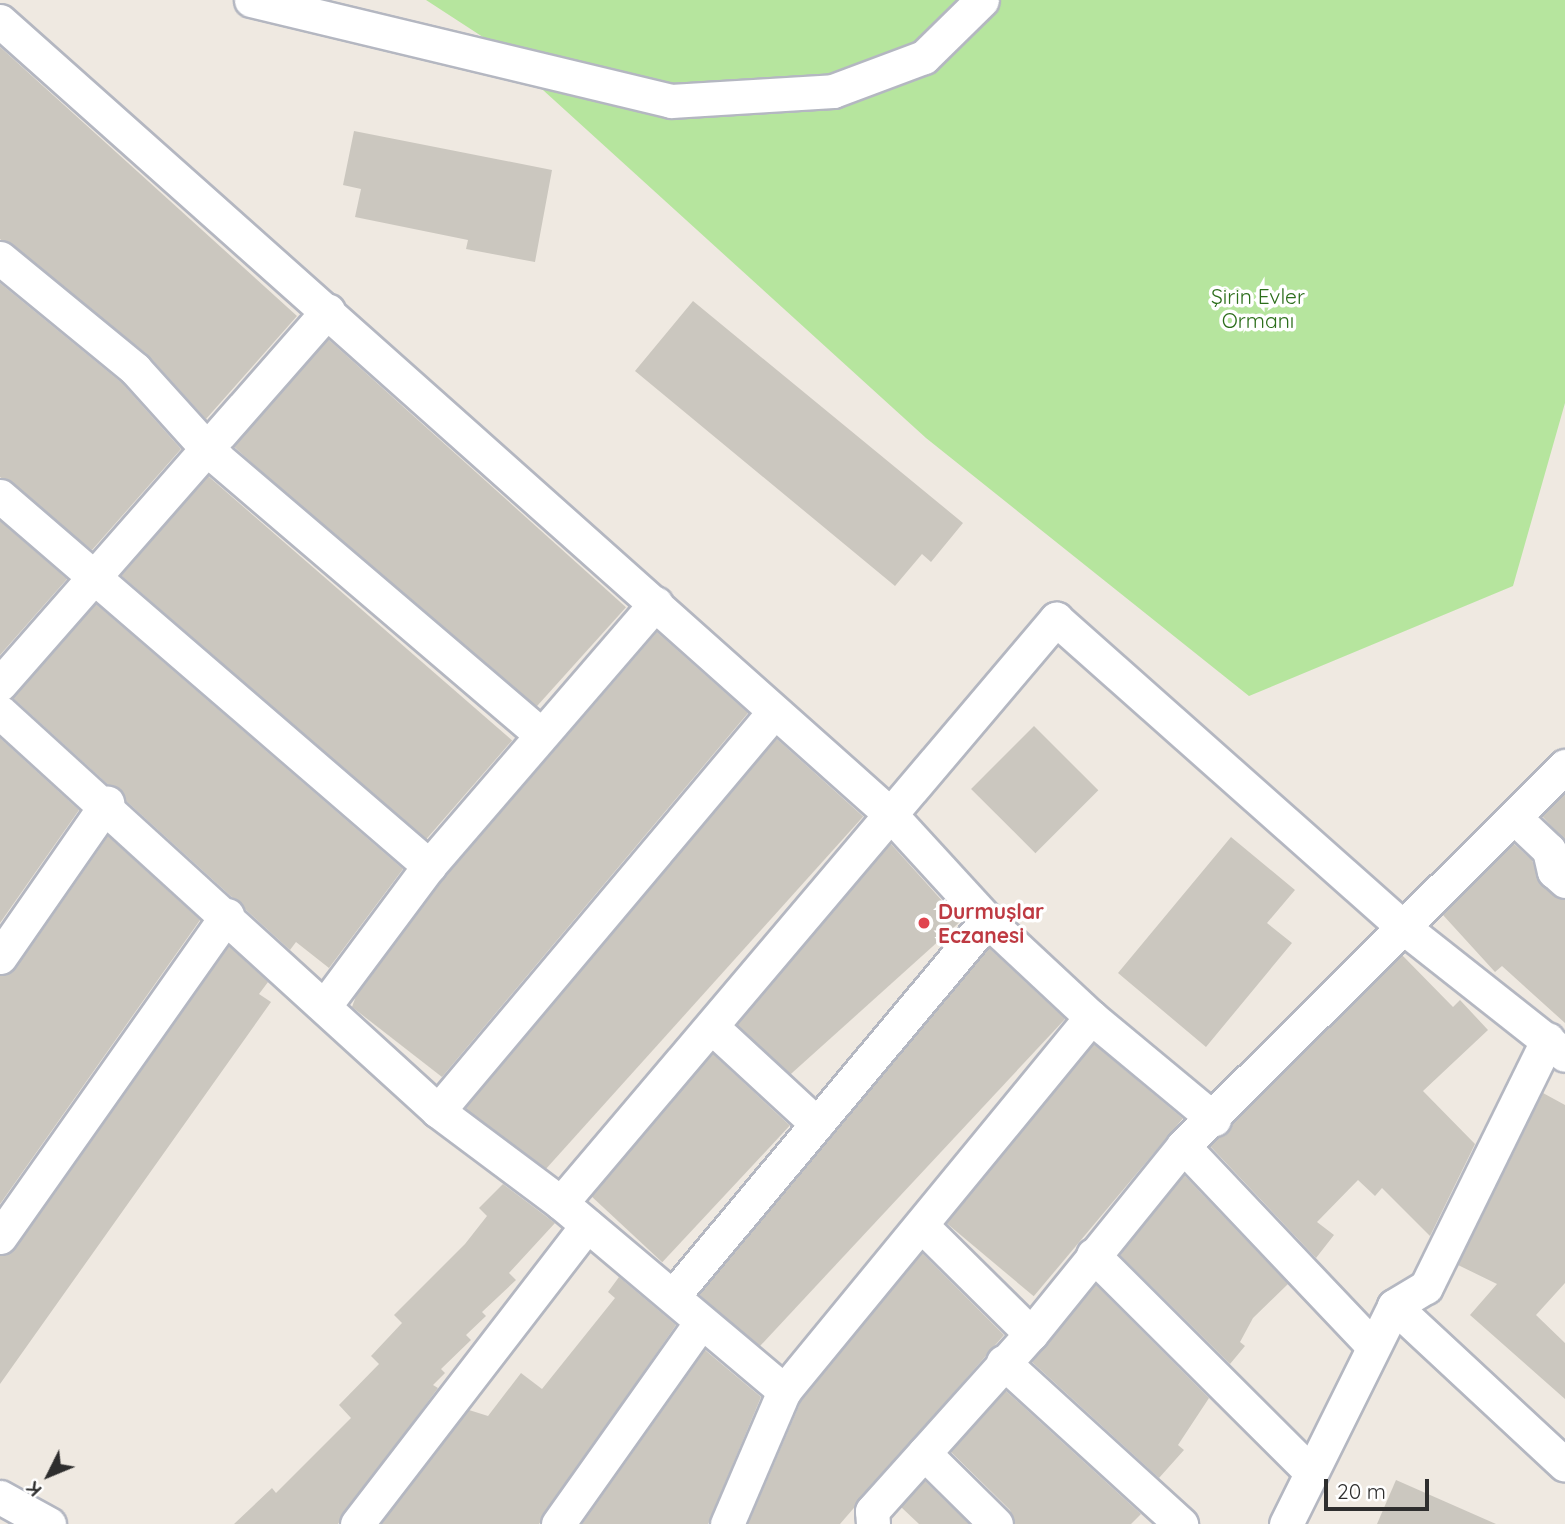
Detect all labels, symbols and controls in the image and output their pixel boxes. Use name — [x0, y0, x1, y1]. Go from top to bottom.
park label: Şirin Evler Ormanı — [1211, 283, 1305, 333]
place label: Durmuşlar Eczanesi — [938, 898, 1044, 948]
marker: Durmuşlar Eczanesi — [916, 915, 932, 931]
north arrow — [14, 1440, 84, 1510]
scale bar — [1327, 1464, 1432, 1508]
text: K — [21, 1477, 47, 1502]
text: 20 m — [1337, 1478, 1386, 1504]

